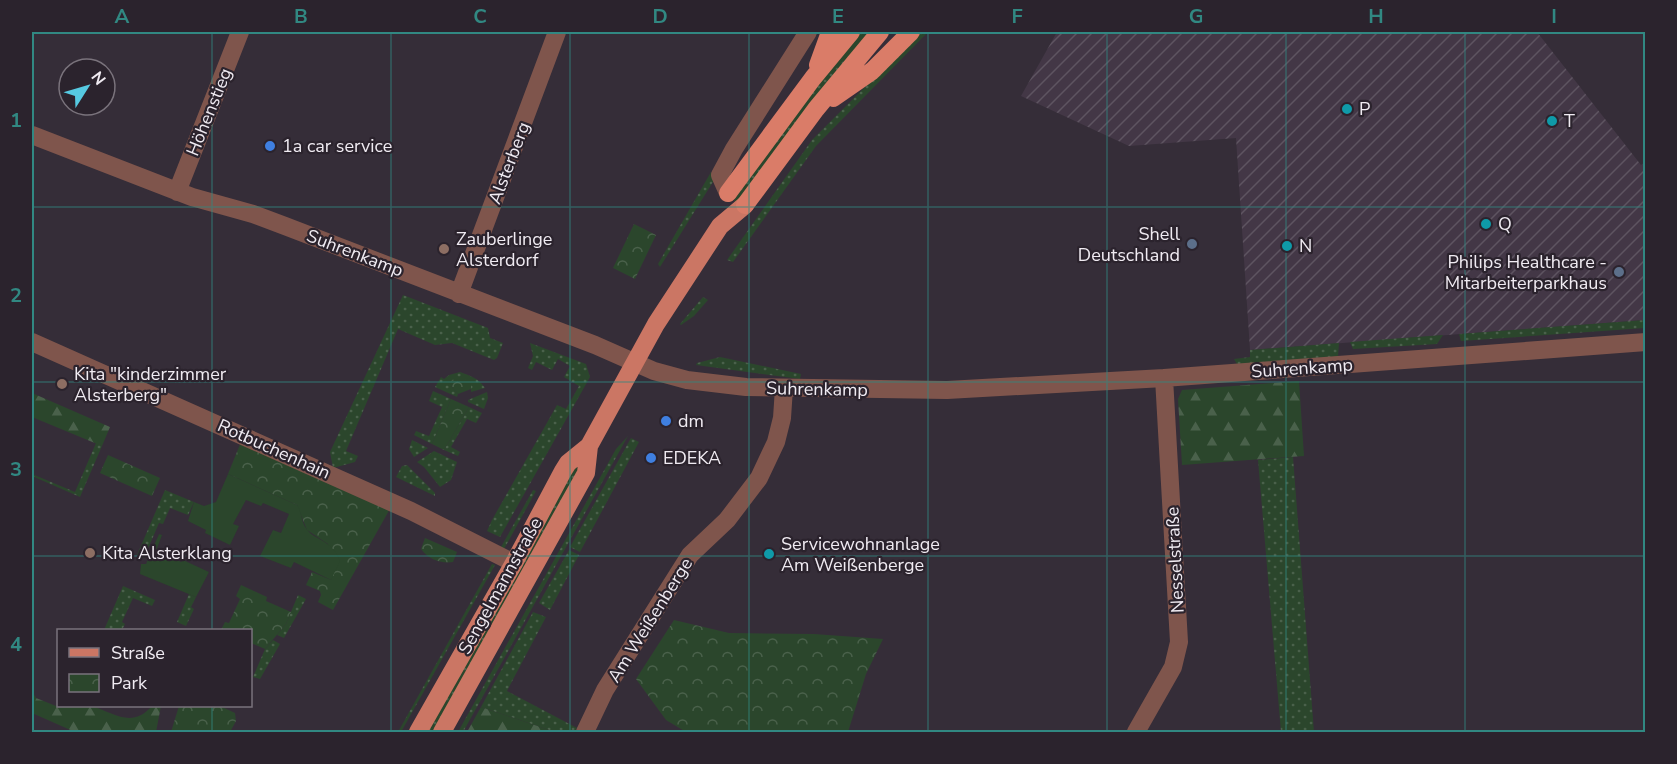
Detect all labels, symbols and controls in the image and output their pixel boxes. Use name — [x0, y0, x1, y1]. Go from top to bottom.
text: A — [115, 3, 130, 30]
text: B — [294, 3, 308, 30]
text: C — [473, 3, 487, 30]
text: D — [652, 3, 668, 30]
text: E — [832, 3, 844, 30]
text: F — [1011, 3, 1023, 30]
text: G — [1189, 3, 1203, 30]
text: H — [1368, 3, 1384, 30]
text: I — [1551, 3, 1557, 30]
north arrow — [57, 57, 117, 117]
street label: Höhenstieg — [180, 64, 238, 160]
text: N — [86, 67, 111, 90]
place label: P — [1359, 97, 1370, 121]
marker: P — [1340, 102, 1354, 116]
text: 1 — [10, 107, 22, 134]
place label: T — [1564, 109, 1575, 133]
marker: T — [1545, 114, 1559, 128]
street label: Alsterberg — [482, 119, 536, 207]
place label: 1a car service — [282, 134, 392, 158]
marker: 1a car service — [263, 139, 277, 153]
place label: Q — [1498, 212, 1512, 236]
marker: Q — [1479, 217, 1493, 231]
place label: Shell Deutschland — [1078, 222, 1181, 267]
street label: Suhrenkamp — [303, 224, 407, 282]
place label: Zauberlinge Alsterdorf — [456, 227, 552, 272]
place label: N — [1299, 234, 1312, 258]
marker: Shell Deutschland — [1185, 237, 1199, 251]
marker: N — [1280, 239, 1294, 253]
marker: Zauberlinge Alsterdorf — [437, 242, 451, 256]
place label: Philips Healthcare - Mitarbeiterparkhaus — [1445, 250, 1607, 295]
marker: Philips Healthcare - Mitarbeiterparkhaus — [1612, 265, 1626, 279]
text: 2 — [10, 282, 22, 309]
street label: Suhrenkamp — [1250, 352, 1354, 384]
place label: Kita "kinderzimmer Alsterberg" — [74, 362, 227, 407]
street label: Suhrenkamp — [766, 376, 868, 402]
marker: Kita "kinderzimmer Alsterberg" — [55, 377, 69, 391]
place label: dm — [678, 409, 704, 433]
street label: Rotbuchenhain — [214, 413, 334, 485]
marker: dm — [659, 414, 673, 428]
place label: EDEKA — [663, 446, 721, 470]
marker: EDEKA — [644, 451, 658, 465]
text: 3 — [10, 456, 22, 483]
street label: Nesselstraße — [1160, 506, 1190, 614]
street label: Sengelmannstraße — [452, 513, 548, 659]
place label: Servicewohnanlage Am Weißenberge — [781, 532, 940, 577]
place label: Kita Alsterklang — [102, 541, 232, 565]
marker: Kita Alsterklang — [83, 546, 97, 560]
marker: Servicewohnanlage Am Weißenberge — [762, 547, 776, 561]
street label: Am Weißenberge — [602, 553, 698, 687]
legend — [57, 629, 252, 707]
text: 4 — [10, 631, 22, 658]
text: Straße — [111, 641, 165, 665]
text: Park — [111, 671, 148, 695]

